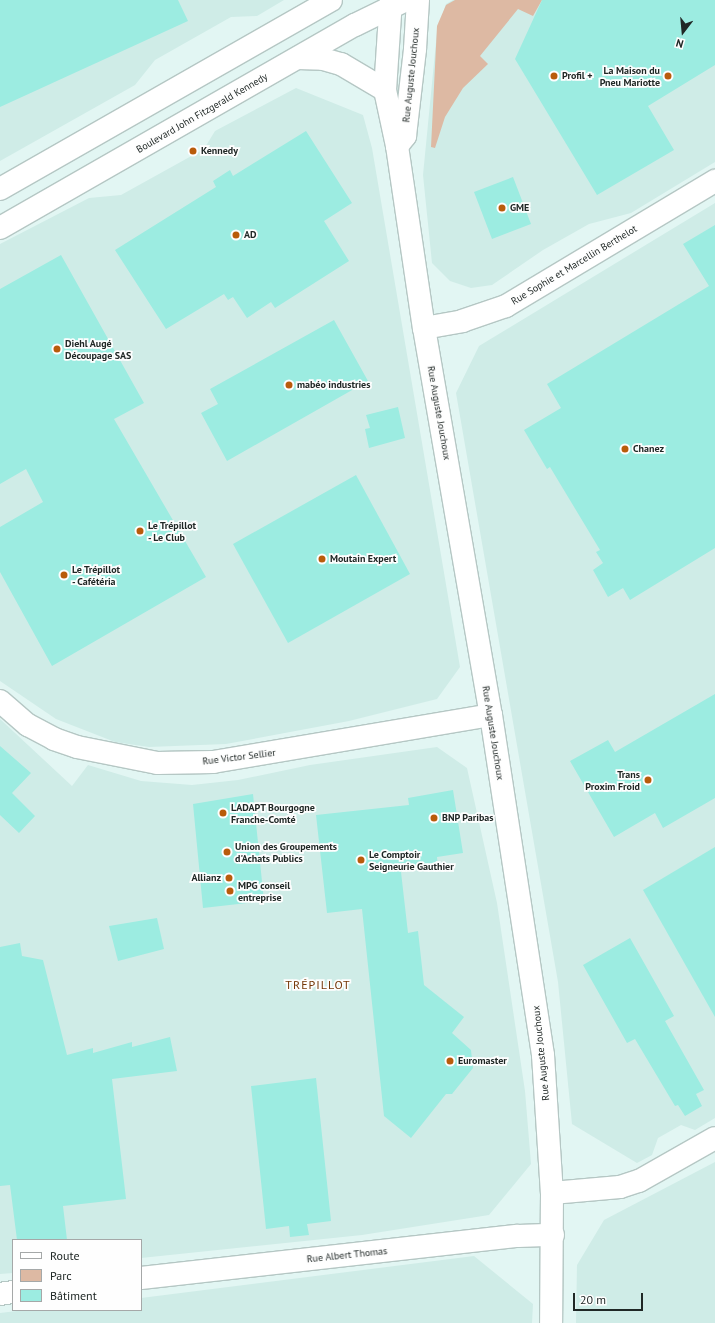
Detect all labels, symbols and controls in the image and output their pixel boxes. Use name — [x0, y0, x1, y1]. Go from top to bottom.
north arrow — [663, 12, 703, 52]
street label: Rue Auguste Jouchoux — [400, 27, 422, 123]
text: N — [674, 36, 685, 51]
place label: La Maison du Pneu Mariotte — [600, 64, 660, 88]
street label: Boulevard John Fitzgerald Kennedy — [134, 70, 270, 156]
place label: Profil + — [562, 70, 593, 82]
marker: Profil + — [549, 71, 559, 81]
marker: La Maison du Pneu Mariotte — [663, 71, 673, 81]
place label: Kennedy — [201, 145, 238, 157]
marker: Kennedy — [188, 146, 198, 156]
place label: GME — [510, 202, 529, 214]
marker: GME — [497, 203, 507, 213]
street label: Rue Sophie et Marcellin Berthelot — [509, 223, 639, 307]
place label: AD — [244, 229, 257, 241]
marker: AD — [231, 230, 241, 240]
place label: Diehl Augé Découpage SAS — [65, 337, 131, 360]
marker: Diehl Augé Découpage SAS — [52, 344, 62, 354]
street label: Rue Auguste Jouchoux — [425, 365, 453, 461]
place label: mabéo industries — [297, 379, 370, 391]
marker: mabéo industries — [284, 380, 294, 390]
place label: Chanez — [633, 443, 664, 455]
marker: Chanez — [620, 444, 630, 454]
place label: Le Trépillot - Le Club — [148, 519, 196, 542]
marker: Le Trépillot - Le Club — [135, 526, 145, 536]
place label: Moutain Expert — [330, 553, 396, 565]
marker: Moutain Expert — [317, 554, 327, 564]
place label: Le Trépillot - Cafétéria — [72, 563, 120, 586]
marker: Le Trépillot - Cafétéria — [59, 570, 69, 580]
street label: Rue Auguste Jouchoux — [480, 685, 506, 781]
street label: Rue Victor Sellier — [202, 747, 276, 767]
place label: Trans Proxim Froid — [585, 768, 640, 792]
marker: Trans Proxim Froid — [643, 775, 653, 785]
place label: LADAPT Bourgogne Franche-Comté — [231, 801, 315, 824]
marker: LADAPT Bourgogne Franche-Comté — [218, 808, 228, 818]
place label: BNP Paribas — [442, 812, 494, 824]
marker: BNP Paribas — [429, 813, 439, 823]
place label: Union des Groupements d'Achats Publics — [235, 840, 337, 864]
marker: Union des Groupements d'Achats Publics — [222, 847, 232, 857]
place label: Le Comptoir Seigneurie Gauthier — [369, 848, 454, 872]
marker: Le Comptoir Seigneurie Gauthier — [356, 855, 366, 865]
place label: Allianz — [191, 872, 221, 884]
marker: Allianz — [224, 873, 234, 883]
place label: MPG conseil entreprise — [238, 879, 290, 902]
marker: MPG conseil entreprise — [225, 886, 235, 896]
district label: TRÉPILLOT — [285, 978, 351, 992]
street label: Rue Auguste Jouchoux — [530, 1005, 552, 1101]
place label: Euromaster — [458, 1055, 507, 1067]
marker: Euromaster — [445, 1056, 455, 1066]
legend — [12, 1239, 142, 1311]
street label: Rue Albert Thomas — [306, 1245, 388, 1265]
text: Route — [50, 1248, 80, 1263]
text: Parc — [50, 1268, 72, 1283]
scale bar — [575, 1285, 645, 1311]
text: Bâtiment — [50, 1288, 97, 1303]
text: 20 m — [580, 1292, 606, 1307]

